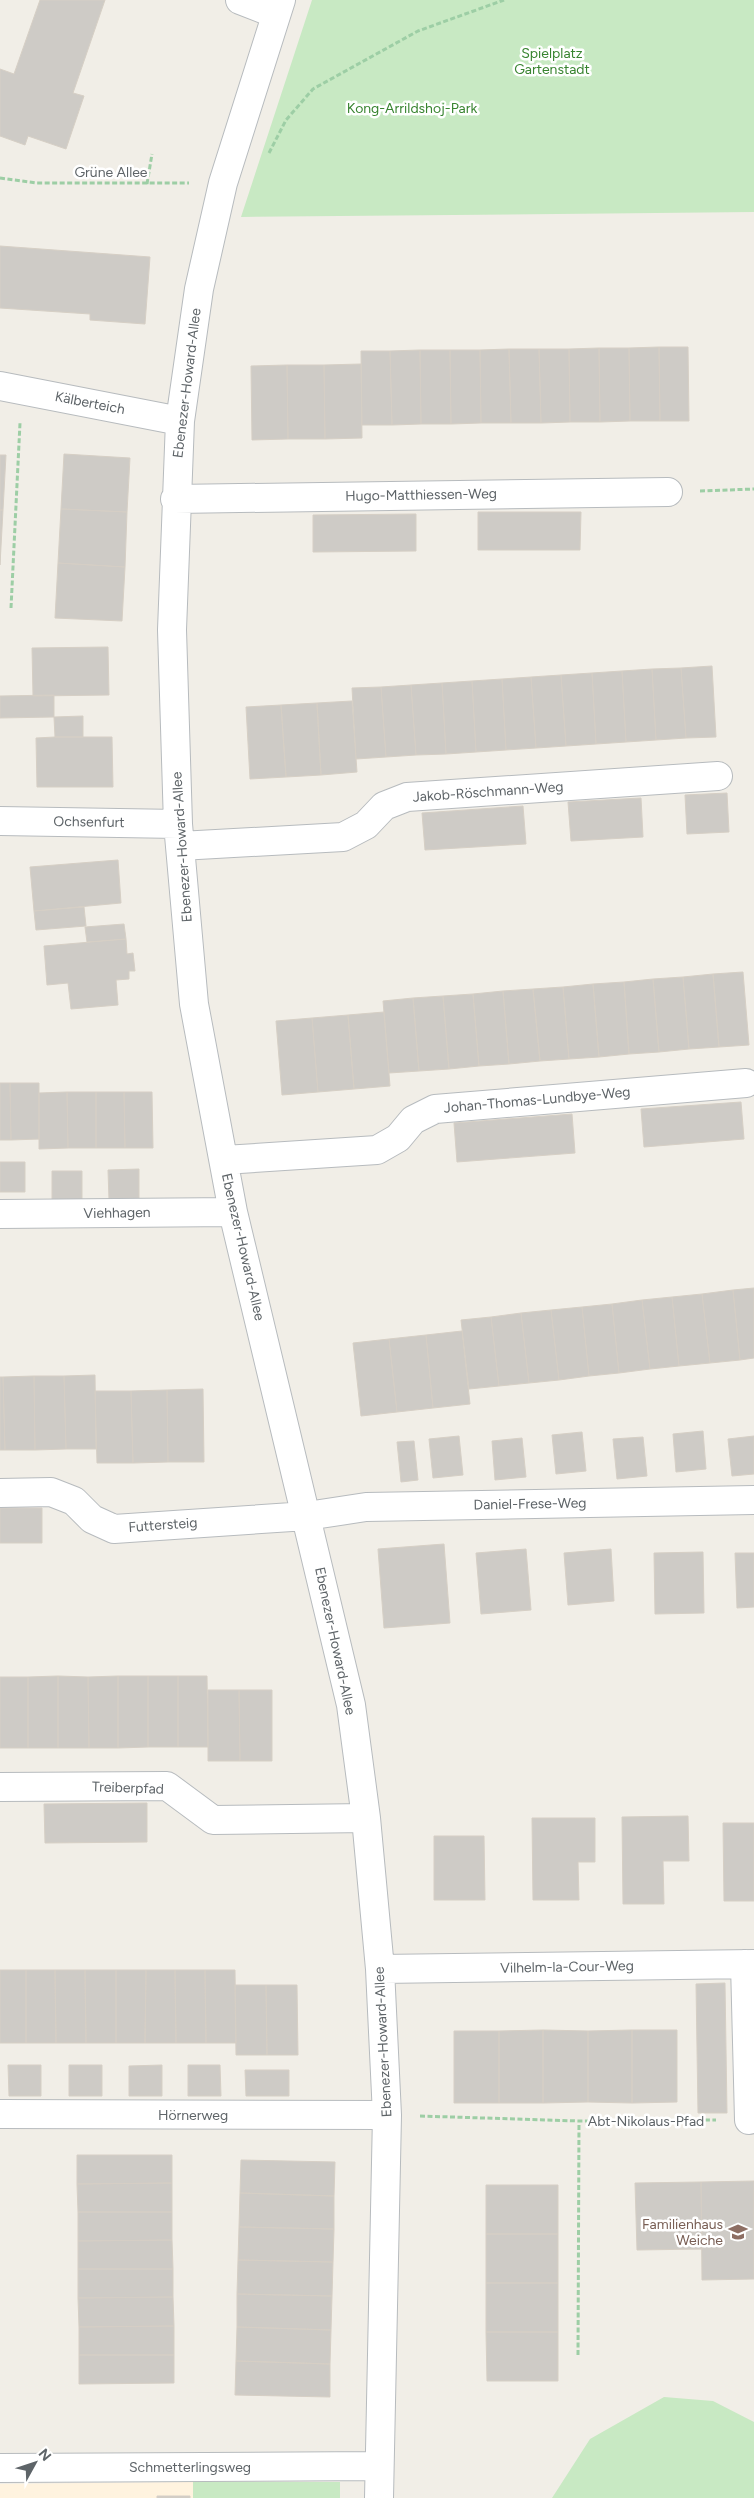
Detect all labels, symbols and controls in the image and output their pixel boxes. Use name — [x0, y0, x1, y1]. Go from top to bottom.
park label: Spielplatz Gartenstadt — [514, 45, 590, 78]
park label: Kong-Arrildshoj-Park — [347, 100, 477, 117]
street label: Grüne Allee — [74, 164, 148, 181]
street label: Ebenezer-Howard-Allee — [169, 307, 205, 459]
street label: Kälberteich — [54, 388, 127, 418]
street label: Hugo-Matthiessen-Weg — [345, 485, 497, 505]
street label: Ebenezer-Howard-Allee — [168, 771, 196, 923]
street label: Jakob-Röschmann-Weg — [412, 778, 564, 806]
street label: Ochsenfurt — [53, 813, 125, 831]
street label: Johan-Thomas-Lundbye-Weg — [443, 1083, 631, 1117]
street label: Ebenezer-Howard-Allee — [218, 1172, 268, 1323]
street label: Viehhagen — [83, 1204, 151, 1222]
street label: Daniel-Frese-Weg — [473, 1495, 587, 1513]
street label: Futtersteig — [128, 1514, 198, 1536]
street label: Ebenezer-Howard-Allee — [311, 1565, 359, 1717]
street label: Treiberpfad — [92, 1778, 164, 1798]
street label: Vilhelm-la-Cour-Weg — [500, 1957, 634, 1977]
street label: Ebenezer-Howard-Allee — [371, 1966, 395, 2118]
street label: Hörnerweg — [158, 2107, 228, 2124]
street label: Abt-Nikolaus-Pfad — [588, 2113, 704, 2130]
place label: Familienhaus Weiche — [642, 2216, 723, 2249]
school or university icon: Familienhaus Weiche — [727, 2221, 749, 2243]
north arrow — [10, 2438, 60, 2488]
text: N — [35, 2445, 55, 2465]
street label: Schmetterlingsweg — [129, 2459, 251, 2476]

